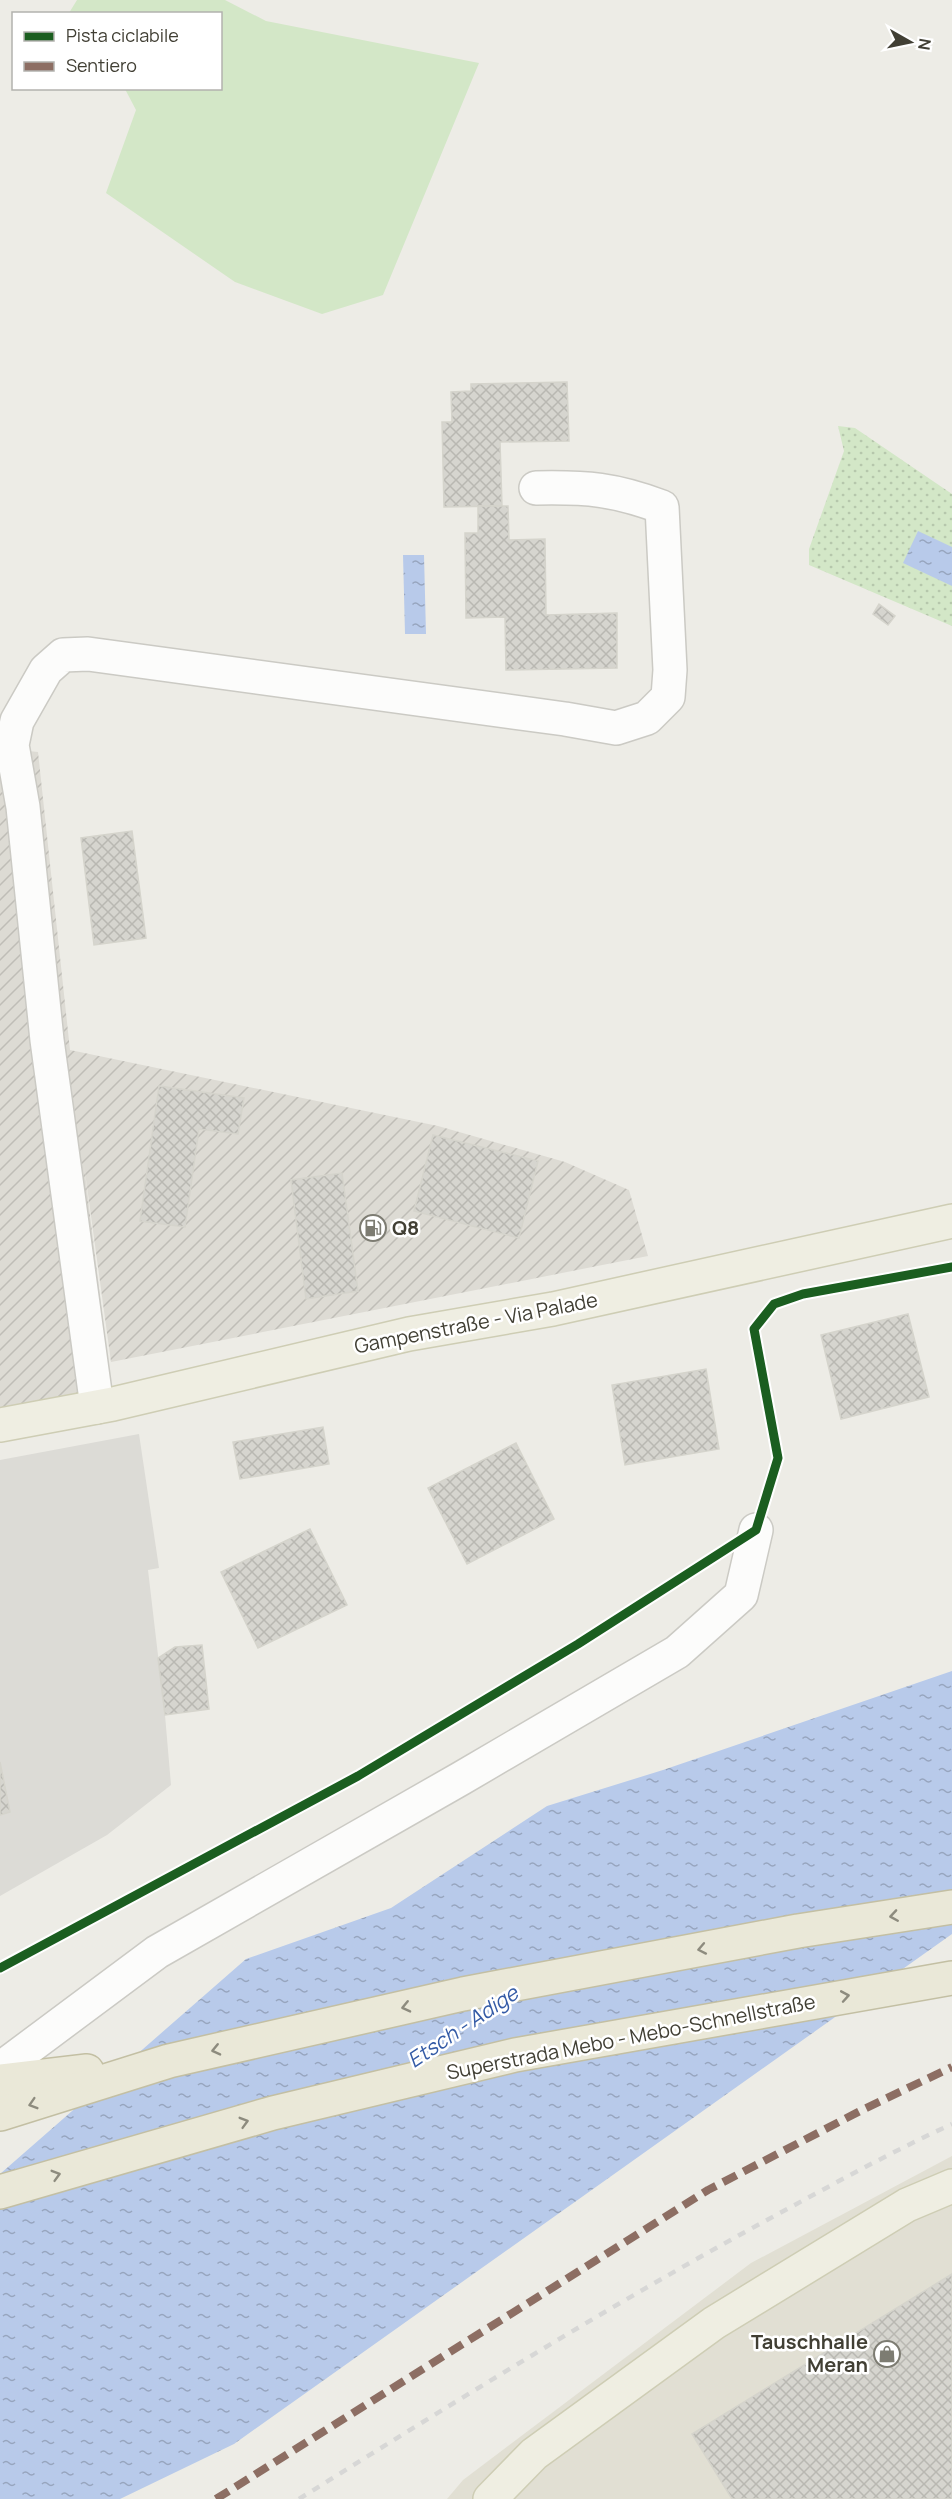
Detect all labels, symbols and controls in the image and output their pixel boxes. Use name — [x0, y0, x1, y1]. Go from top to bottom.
legend — [12, 12, 222, 90]
north arrow — [880, 12, 940, 72]
text: Pista ciclabile — [66, 23, 179, 47]
text: N — [913, 37, 937, 52]
text: Sentiero — [66, 53, 137, 77]
fuel station icon: Q8 — [358, 1213, 388, 1243]
place label: Q8 — [392, 1214, 419, 1241]
street label: Gampenstraße - Via Palade — [352, 1286, 600, 1359]
one-way arrow — [890, 1909, 900, 1922]
one-way arrow — [697, 1942, 707, 1955]
water label: Etsch - Adige — [402, 1978, 525, 2074]
street label: Superstrada Mebo - Mebo-Schnellstraße — [444, 1987, 818, 2086]
one-way arrow — [840, 1990, 850, 2003]
one-way arrow — [401, 2000, 411, 2013]
one-way arrow — [211, 2043, 221, 2056]
one-way arrow — [28, 2096, 39, 2109]
one-way arrow — [238, 2117, 249, 2129]
one-way arrow — [51, 2170, 61, 2183]
place label: Tauschhalle Meran — [751, 2328, 868, 2378]
shop icon: Tauschhalle Meran — [872, 2339, 902, 2369]

